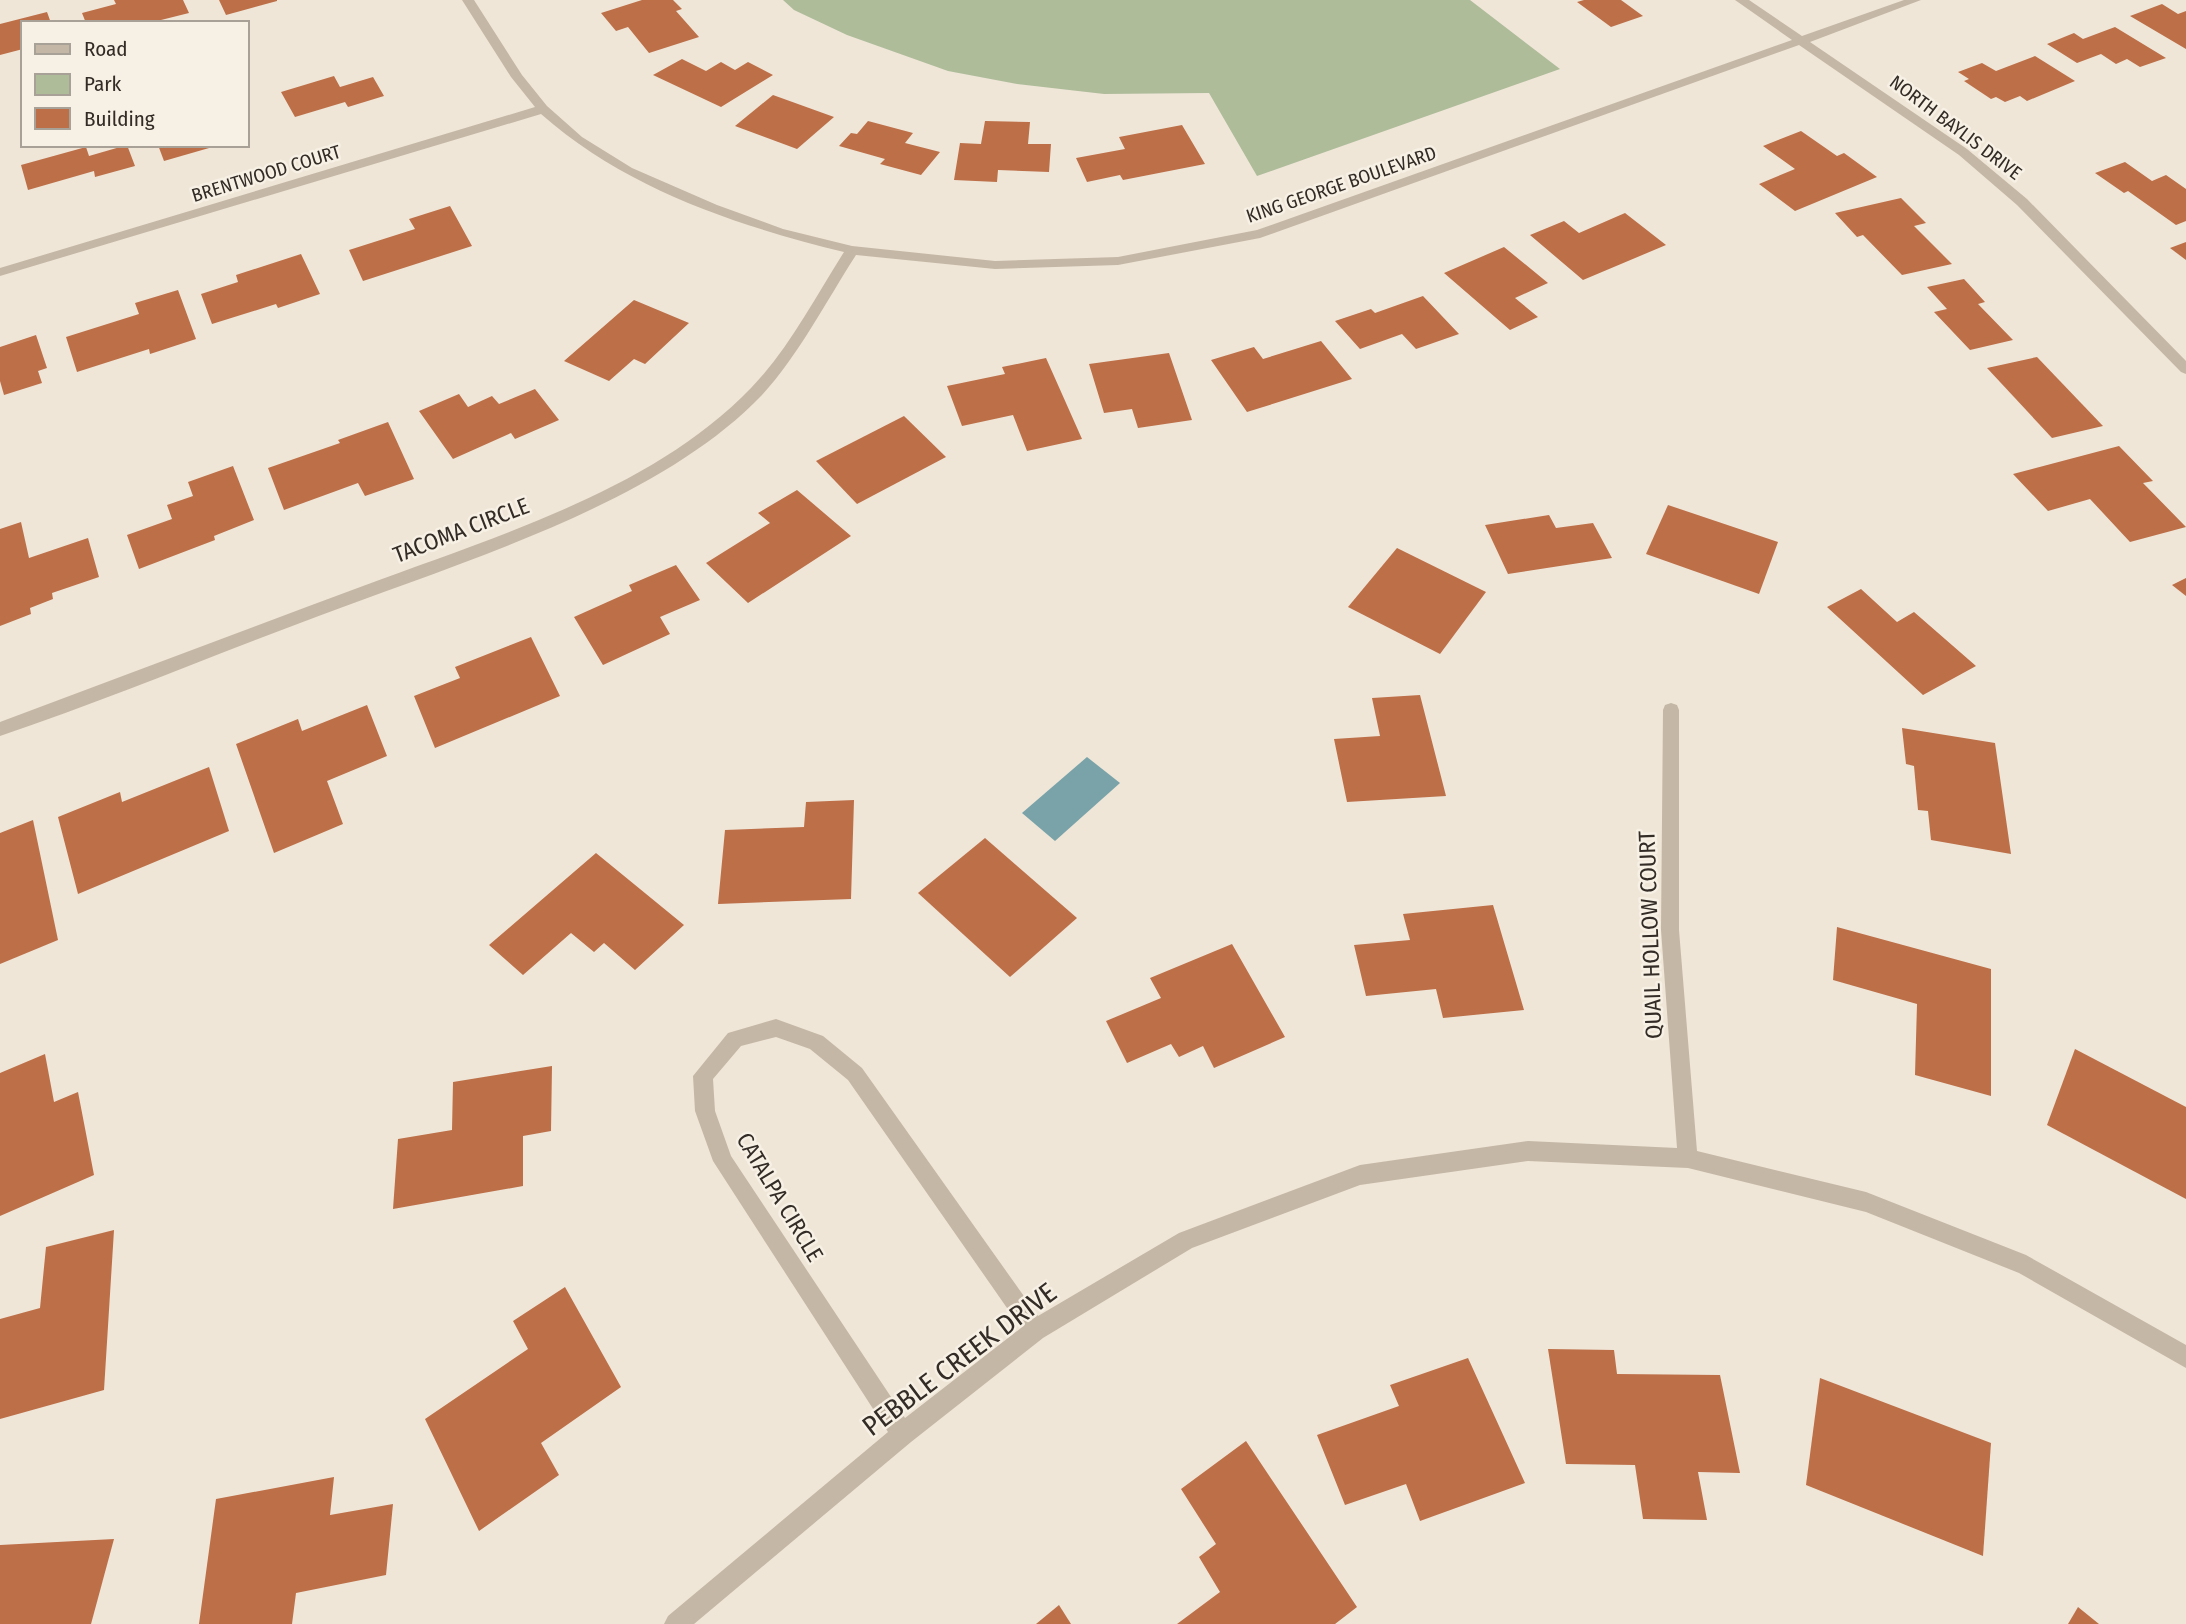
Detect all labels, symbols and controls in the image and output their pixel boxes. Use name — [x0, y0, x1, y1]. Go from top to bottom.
legend — [21, 21, 248, 147]
text: Road — [84, 36, 128, 62]
street label: NORTH BAYLIS DRIVE — [1885, 70, 2026, 185]
text: Park — [84, 71, 122, 97]
text: Building — [84, 106, 155, 132]
street label: BRENTWOOD COURT — [189, 140, 344, 207]
street label: KING GEORGE BOULEVARD — [1243, 141, 1439, 228]
street label: TACOMA CIRCLE — [389, 491, 533, 569]
street label: QUAIL HOLLOW COURT — [1632, 830, 1668, 1040]
street label: CATALPA CIRCLE — [731, 1128, 829, 1266]
street label: PEBBLE CREEK DRIVE — [856, 1276, 1063, 1443]

